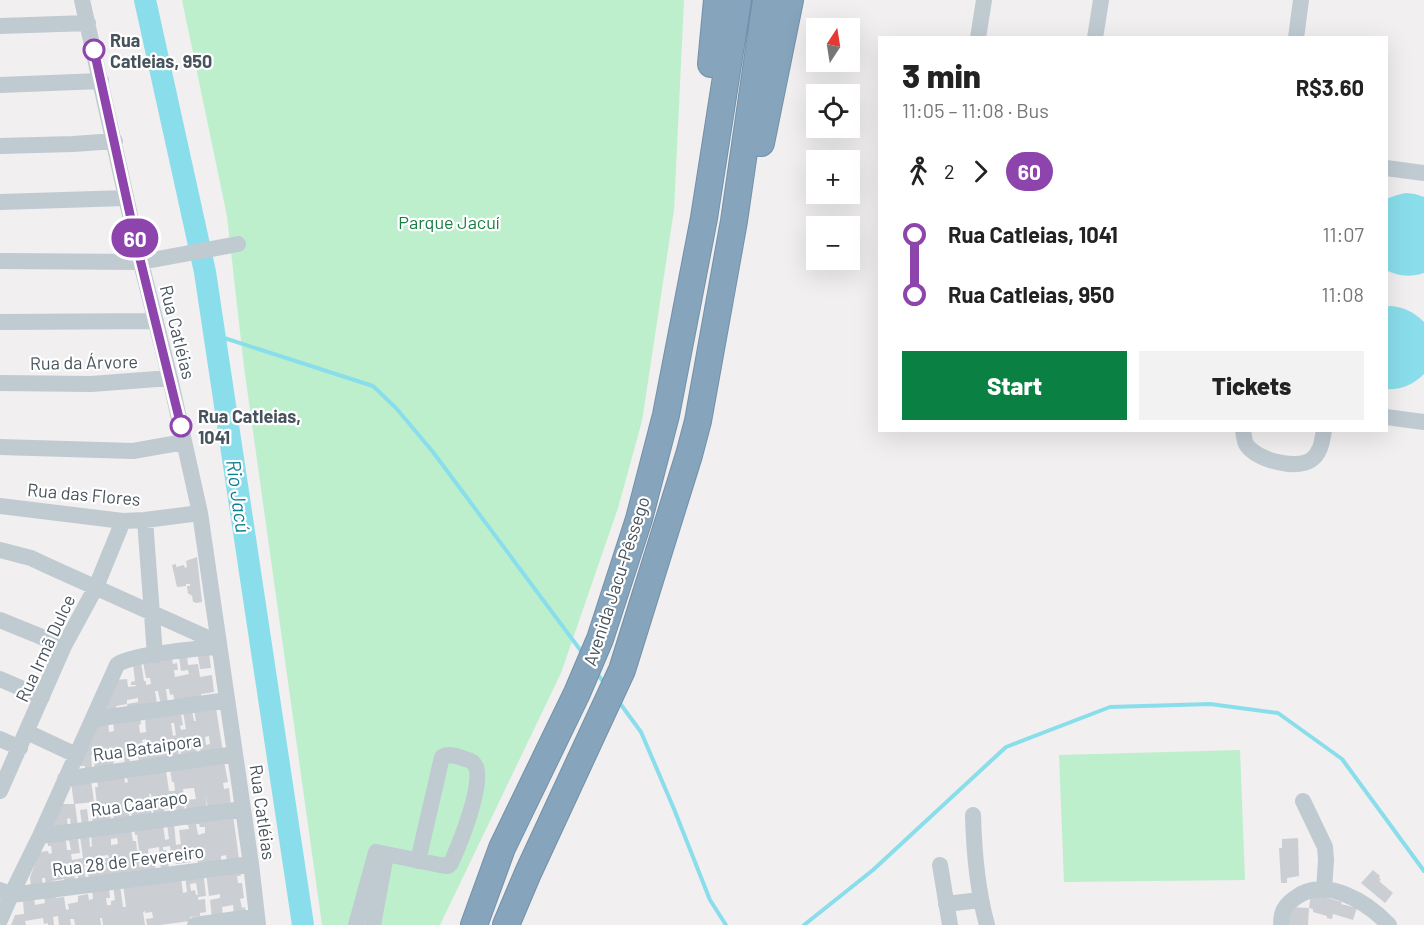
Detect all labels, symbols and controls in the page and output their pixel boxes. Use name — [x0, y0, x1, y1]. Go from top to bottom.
north arrow — [806, 18, 860, 72]
map controls — [806, 18, 860, 270]
place label: Rua Catleias, 950 — [110, 29, 212, 72]
marker: Rua Catleias, 950 — [83, 39, 105, 61]
text: 3 min — [902, 55, 981, 95]
text: R$3.60 — [1296, 74, 1364, 100]
button: locate — [806, 84, 860, 138]
text: 11:05 – 11:08 · Bus — [902, 98, 1049, 122]
button: + — [806, 150, 860, 204]
icon: walk — [902, 155, 935, 188]
icon: forward — [964, 155, 997, 188]
text: 2 — [944, 159, 955, 183]
text: 60 — [1018, 159, 1041, 184]
park label: Parque Jacuí — [398, 211, 500, 233]
button: − — [806, 216, 860, 270]
line badge: 60 — [108, 218, 162, 258]
text: Rua Catleias, 1041 — [948, 221, 1118, 247]
text: 11:07 — [1322, 222, 1364, 246]
text: 60 — [123, 226, 147, 251]
text: Rua Catleias, 950 — [948, 281, 1115, 307]
text: 11:08 — [1321, 282, 1364, 306]
street label: Rua Catléias — [156, 283, 200, 381]
street label: Rua da Árvore — [30, 350, 138, 374]
button: Start — [902, 351, 1127, 420]
button: Tickets — [1139, 351, 1364, 420]
place label: Rua Catleias, 1041 — [198, 405, 301, 448]
marker: Rua Catleias, 1041 — [170, 415, 192, 437]
water label: Rio Jacú — [222, 458, 256, 534]
street label: Rua das Flores — [27, 478, 141, 510]
street label: Avenida Jacu-Pêssego — [578, 494, 654, 668]
street label: Rua Irmã Dulce — [11, 591, 79, 705]
street label: Rua Bataipora — [91, 728, 203, 766]
street label: Rua Catléias — [245, 763, 281, 861]
street label: Rua Caarapo — [89, 785, 189, 821]
street label: Rua 28 de Fevereiro — [51, 840, 205, 880]

